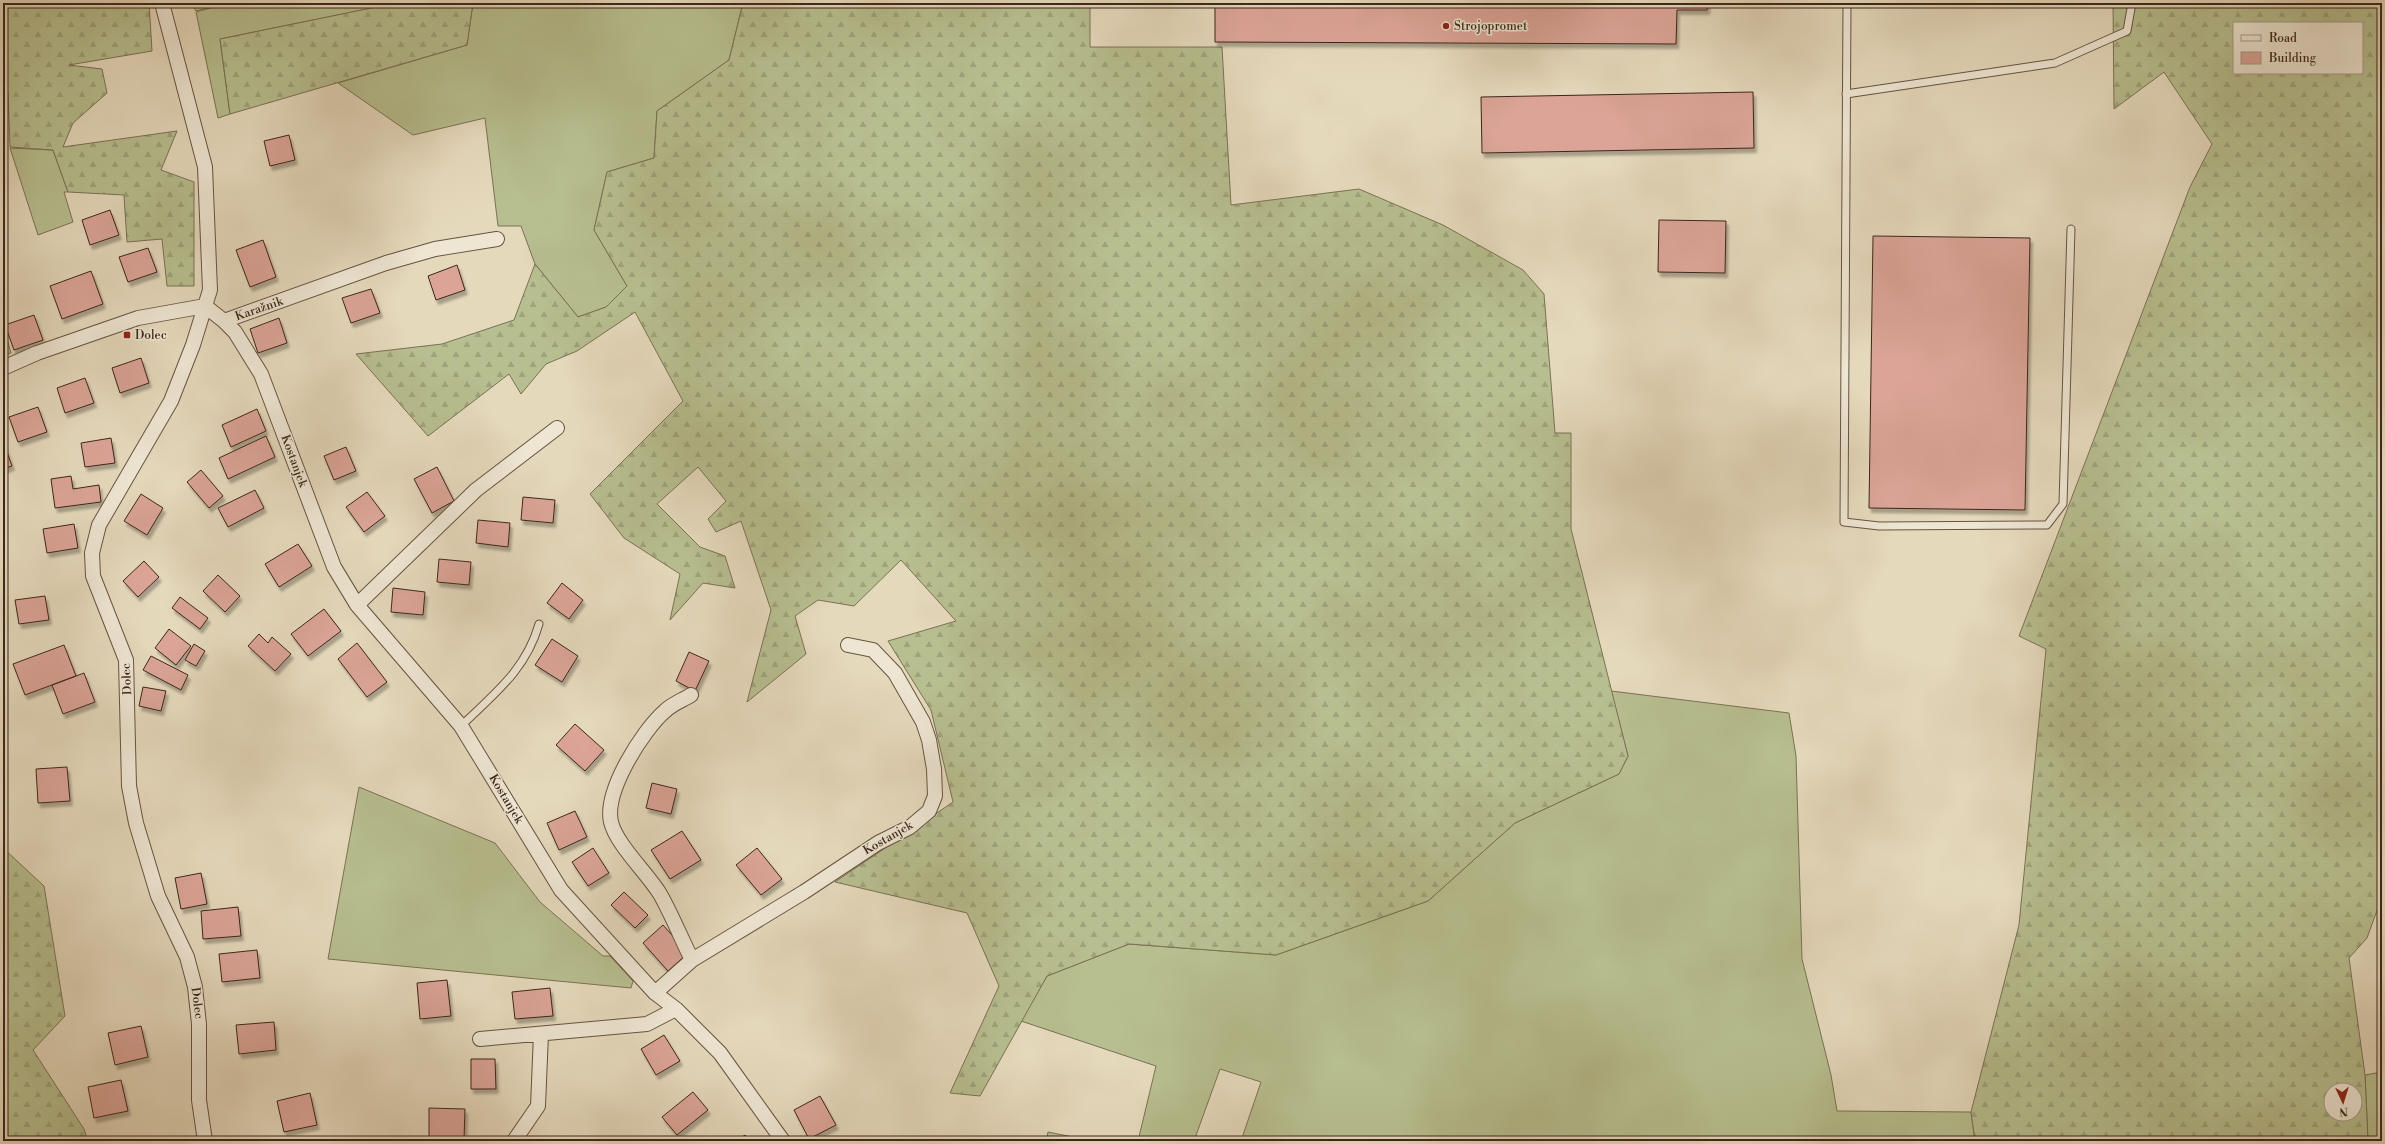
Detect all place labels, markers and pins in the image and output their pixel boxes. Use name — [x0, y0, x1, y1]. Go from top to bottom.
place label: Strojopromet — [1454, 19, 1528, 34]
marker: Strojopromet — [1441, 21, 1451, 31]
place label: Dolec — [135, 328, 167, 343]
marker: Dolec — [122, 330, 132, 340]

